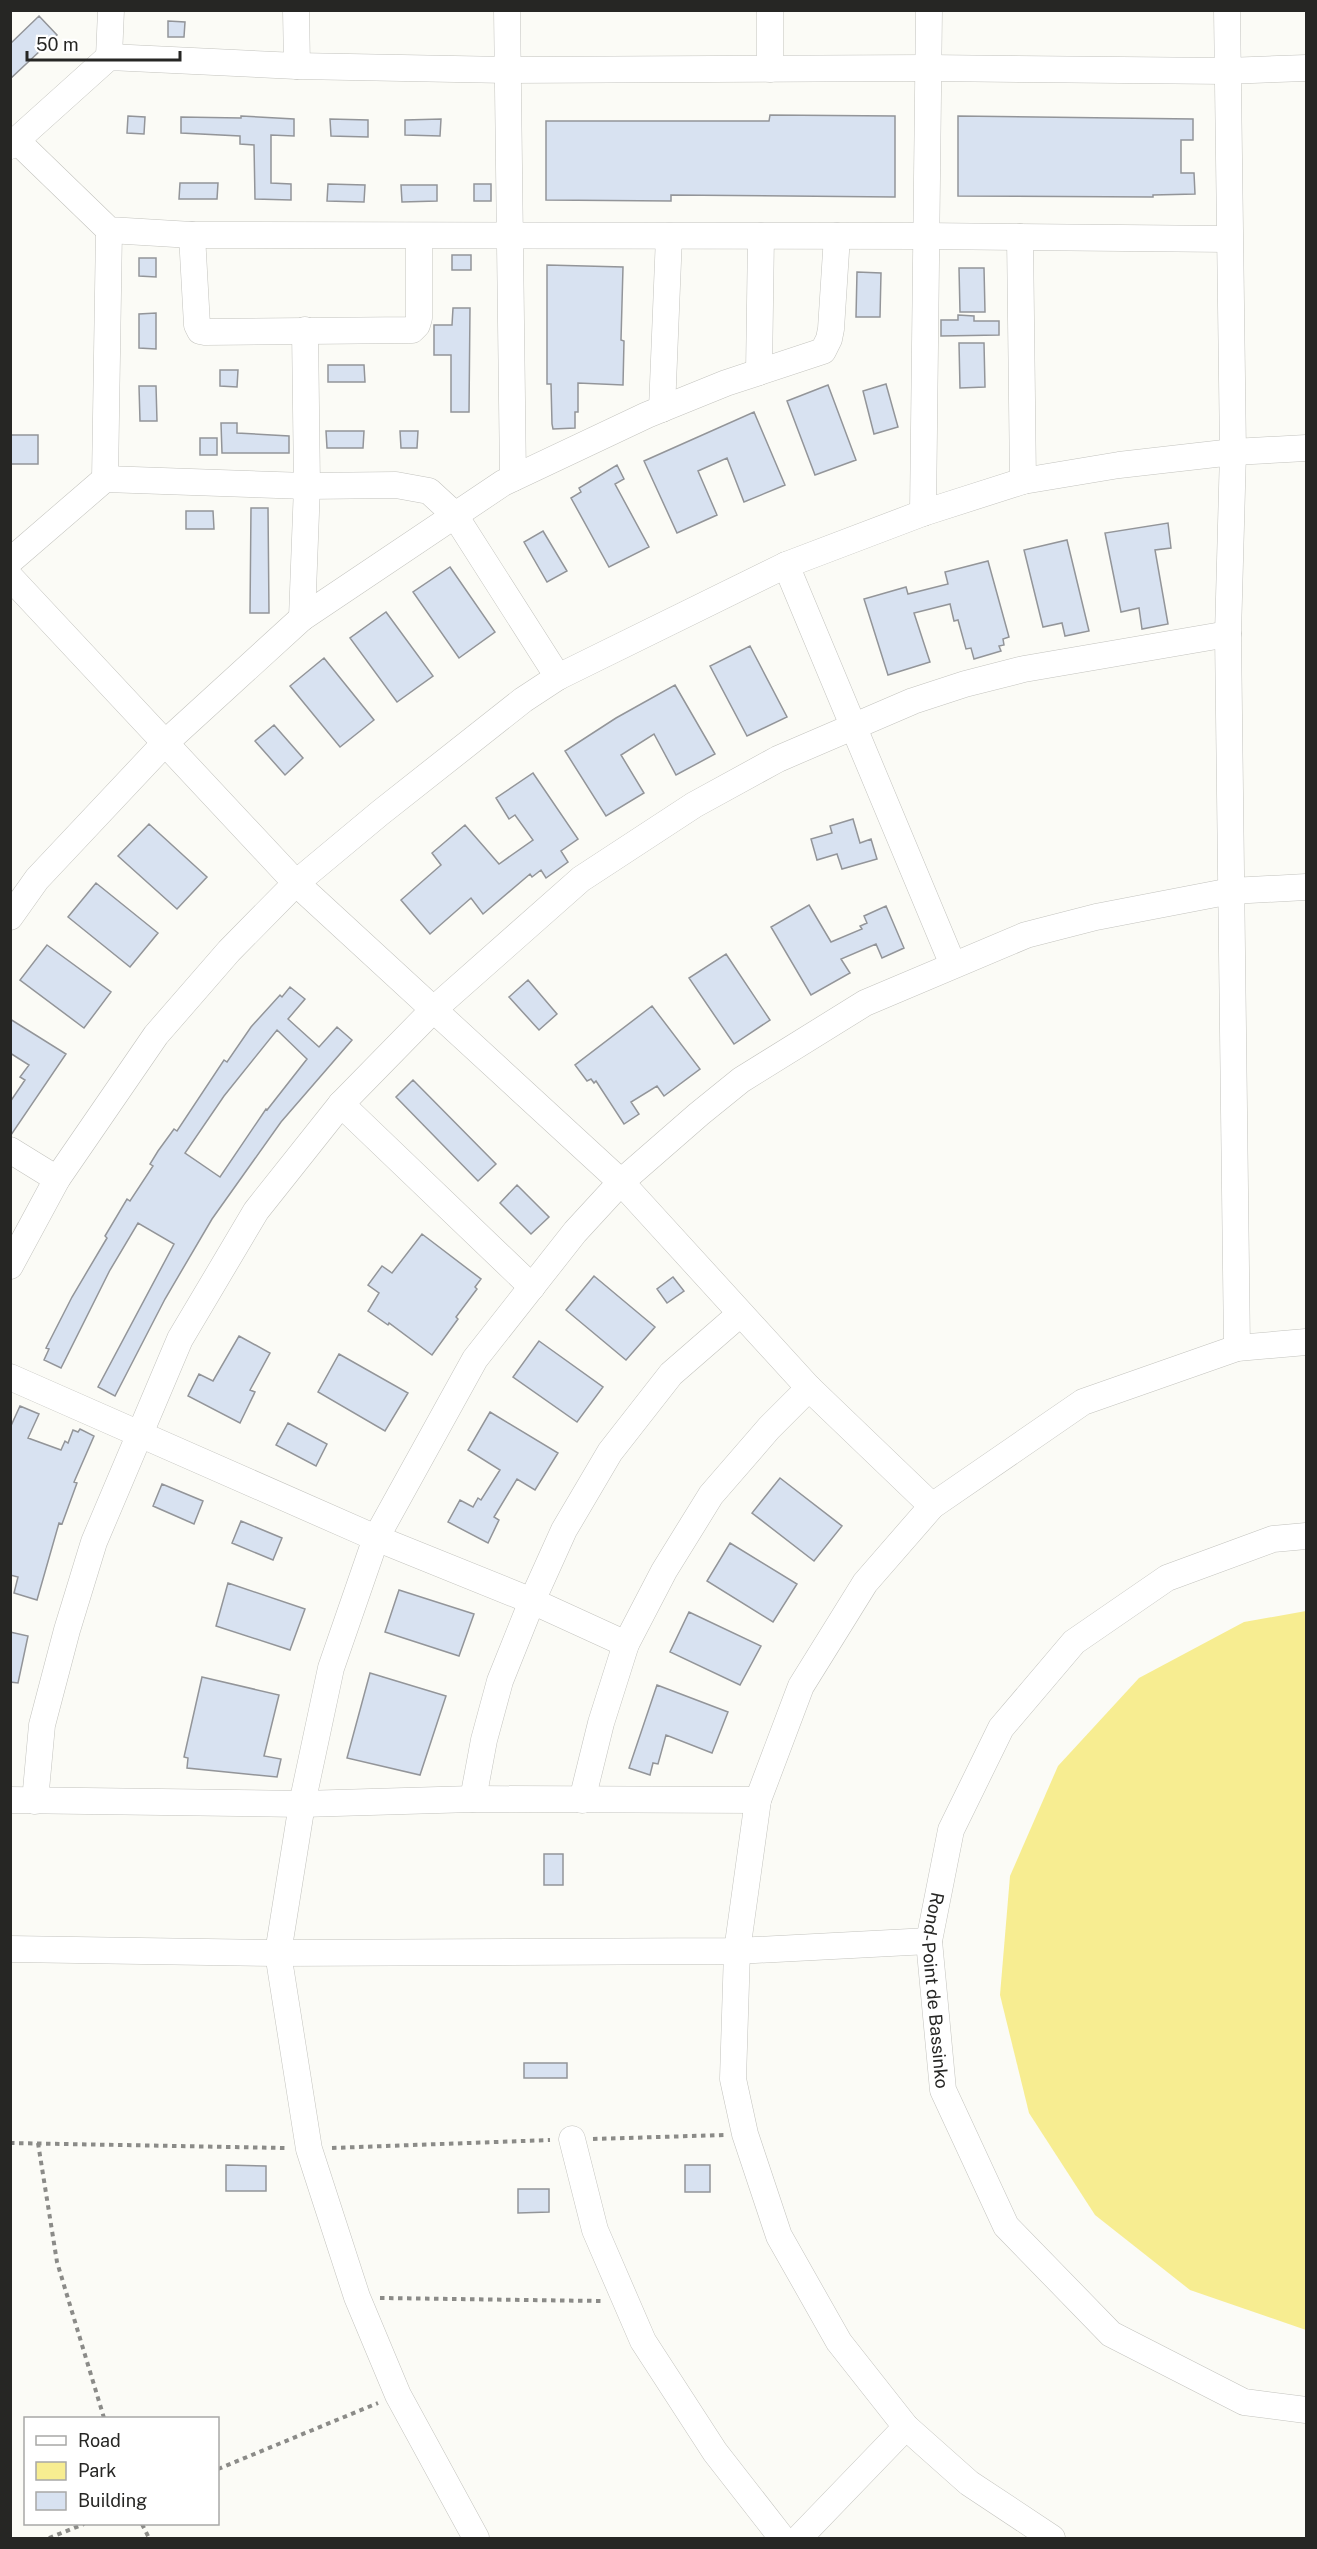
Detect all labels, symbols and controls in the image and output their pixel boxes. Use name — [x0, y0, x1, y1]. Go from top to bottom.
scale bar — [27, 24, 180, 62]
text: 50 m — [36, 34, 79, 55]
street label: Rond-Point de Bassinko — [919, 1891, 953, 2090]
legend — [24, 2417, 219, 2525]
text: Road — [78, 2430, 121, 2451]
text: Park — [78, 2460, 116, 2481]
text: Building — [78, 2490, 147, 2511]

